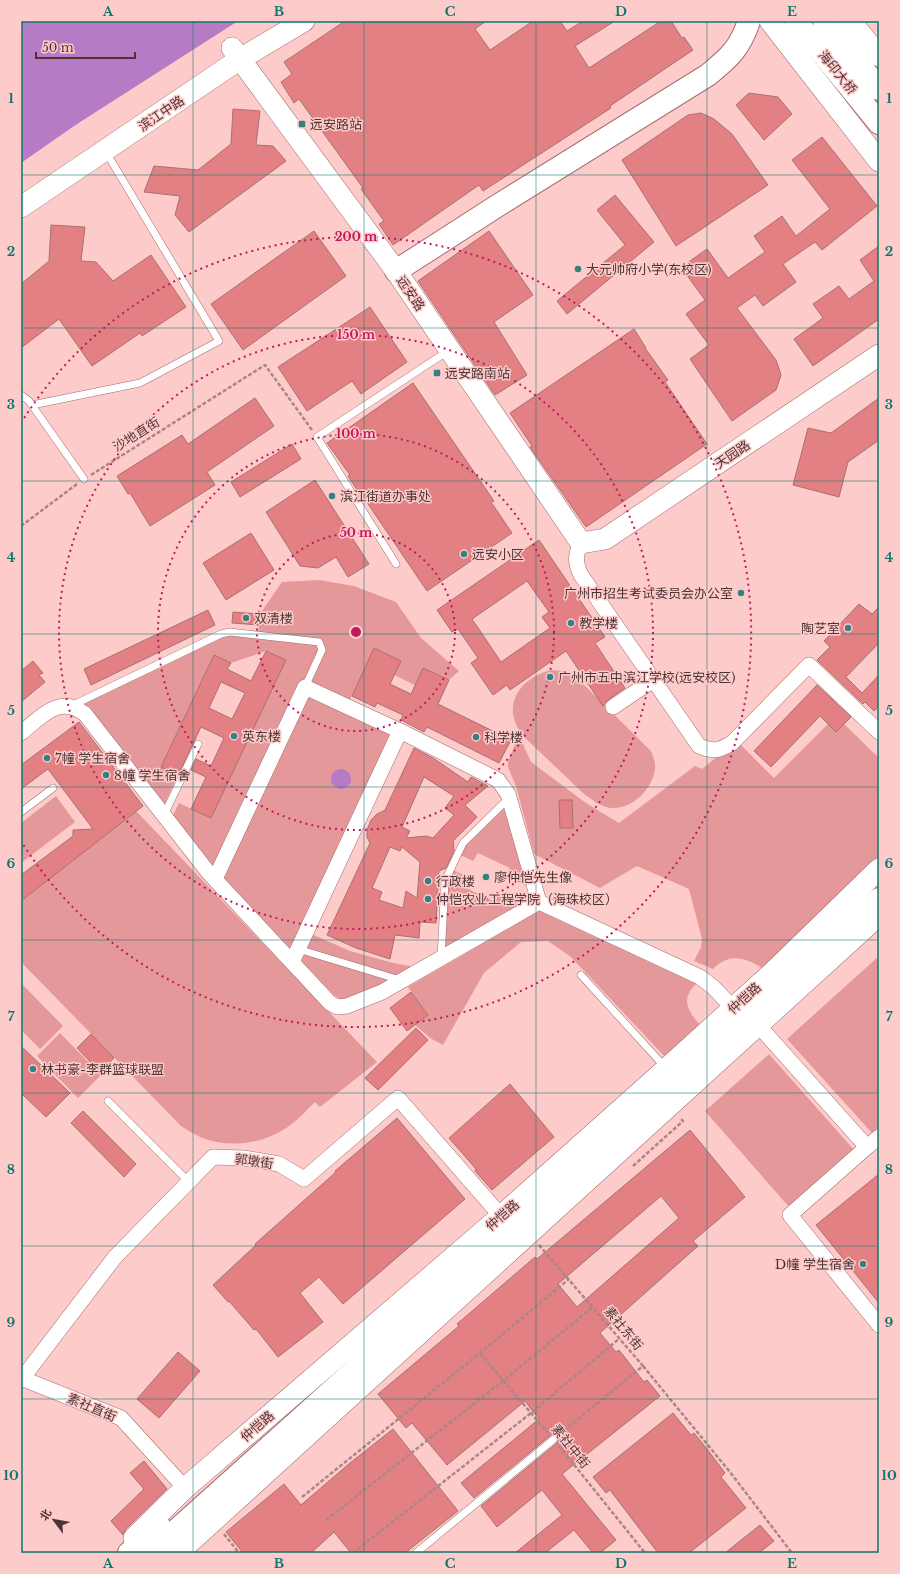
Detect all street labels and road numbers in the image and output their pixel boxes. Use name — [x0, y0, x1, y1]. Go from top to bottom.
street label: 海印大桥 — [815, 47, 861, 98]
street label: 滨江中路 — [135, 92, 188, 135]
street label: 远安路 — [393, 272, 429, 314]
street label: 沙地直街 — [110, 413, 163, 455]
street label: 天园路 — [711, 436, 753, 472]
street label: 仲恺路 — [724, 979, 765, 1018]
street label: 郭墩街 — [233, 1150, 274, 1173]
street label: 仲恺路 — [482, 1196, 523, 1235]
street label: 素社东街 — [600, 1303, 647, 1354]
street label: 素社直街 — [65, 1389, 119, 1425]
street label: 仲恺路 — [237, 1407, 278, 1446]
street label: 素社中街 — [548, 1421, 594, 1472]

